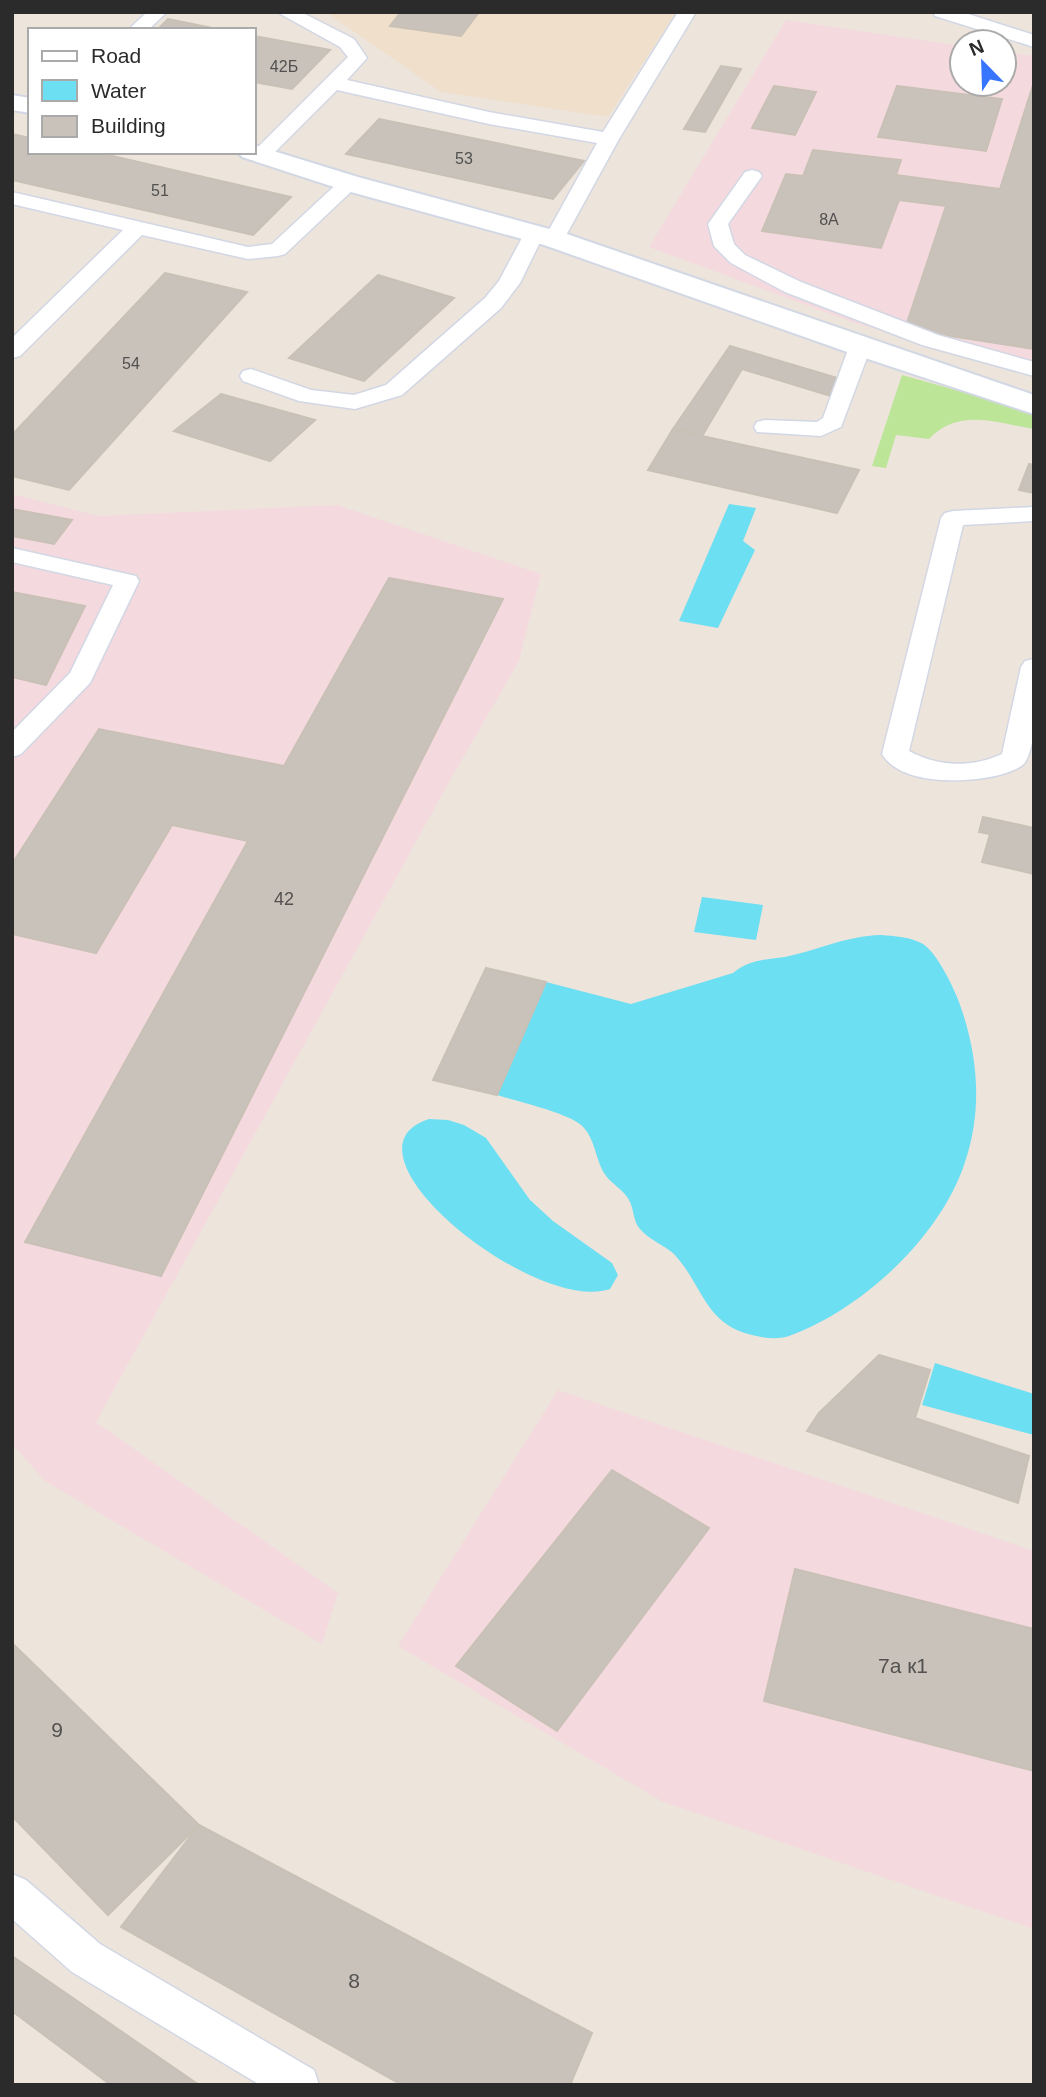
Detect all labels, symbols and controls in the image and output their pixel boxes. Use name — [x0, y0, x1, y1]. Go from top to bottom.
legend — [28, 28, 256, 154]
north arrow — [948, 28, 1018, 98]
text: N — [966, 35, 987, 60]
text: Road — [91, 44, 141, 67]
house number: 42Б — [270, 58, 298, 75]
text: Water — [91, 79, 146, 102]
text: Building — [91, 114, 166, 137]
house number: 53 — [455, 150, 473, 167]
house number: 51 — [151, 182, 169, 199]
house number: 8A — [819, 211, 839, 228]
house number: 54 — [122, 355, 140, 372]
house number: 42 — [274, 889, 294, 909]
house number: 7a к1 — [878, 1654, 928, 1677]
house number: 9 — [51, 1718, 63, 1741]
house number: 8 — [348, 1969, 360, 1992]

